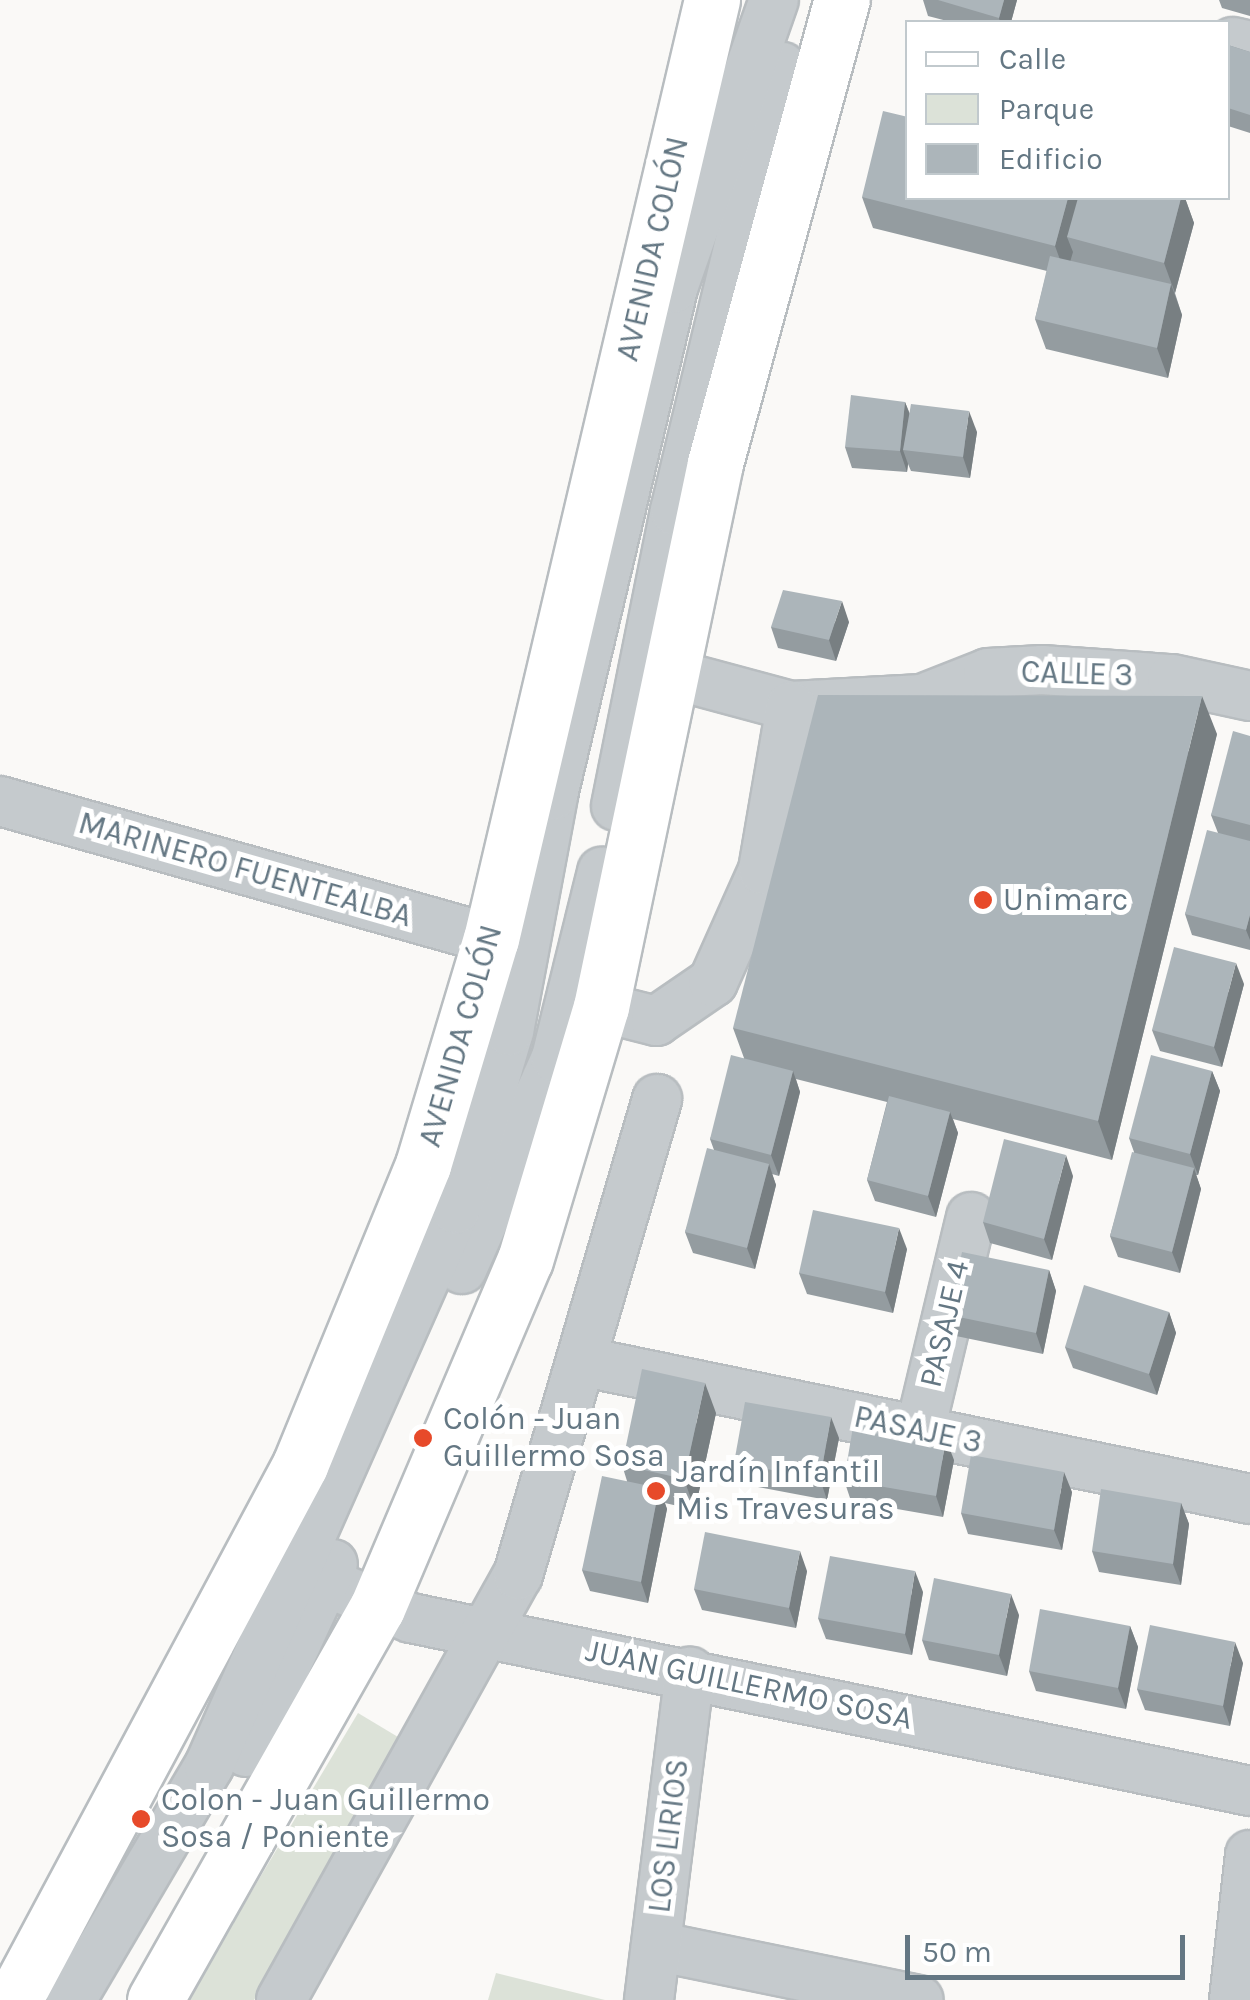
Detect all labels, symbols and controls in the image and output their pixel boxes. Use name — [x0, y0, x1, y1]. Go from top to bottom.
legend — [905, 20, 1230, 200]
text: Calle — [999, 41, 1066, 77]
text: Parque — [999, 91, 1094, 127]
street label: AVENIDA COLÓN — [609, 133, 697, 365]
text: Edificio — [999, 141, 1103, 177]
street label: CALLE 3 — [1020, 653, 1134, 695]
street label: MARINERO FUENTEALBA — [74, 804, 416, 936]
place label: Unimarc — [1003, 881, 1128, 919]
marker: Unimarc — [972, 889, 994, 911]
street label: AVENIDA COLÓN — [411, 921, 511, 1151]
street label: PASAJE 4 — [912, 1257, 978, 1391]
street label: PASAJE 3 — [850, 1398, 986, 1462]
place label: Colón - Juan Guillermo Sosa — [443, 1401, 665, 1476]
marker: Colón - Juan Guillermo Sosa — [412, 1427, 434, 1449]
place label: Jardín Infantil Mis Travesuras — [676, 1454, 895, 1529]
marker: Jardín Infantil Mis Travesuras — [645, 1480, 667, 1502]
street label: JUAN GUILLERMO SOSA — [582, 1632, 916, 1738]
street label: LOS LIRIOS — [640, 1757, 698, 1915]
place label: Colon - Juan Guillermo Sosa / Poniente — [161, 1782, 490, 1857]
marker: Colon - Juan Guillermo Sosa / Poniente — [130, 1808, 152, 1830]
scale bar — [910, 1915, 1190, 1977]
text: 50 m — [922, 1934, 992, 1970]

